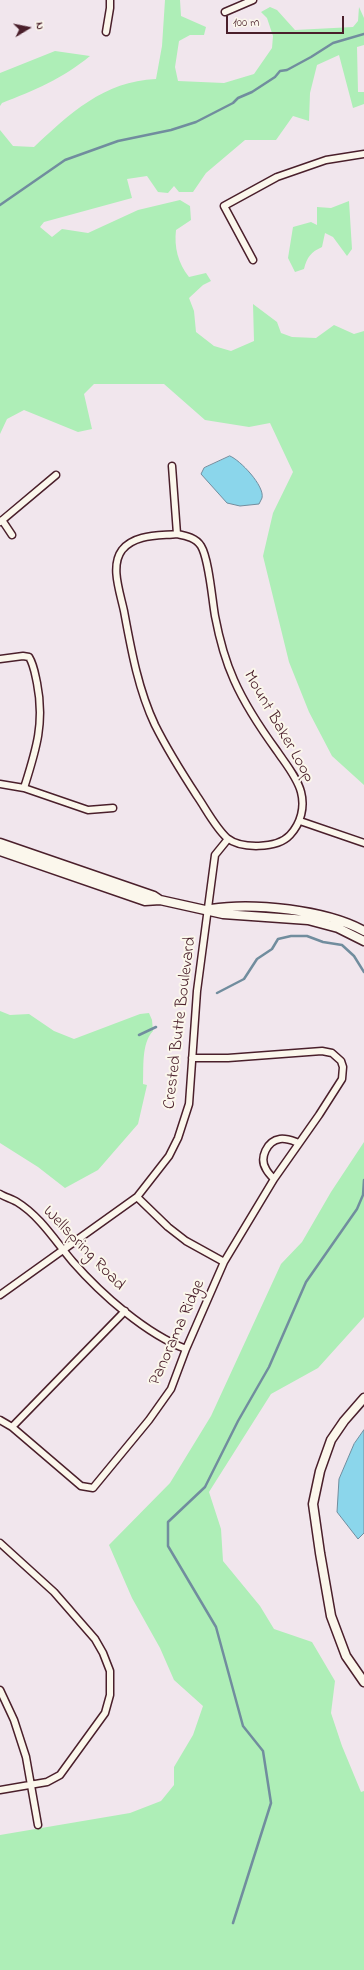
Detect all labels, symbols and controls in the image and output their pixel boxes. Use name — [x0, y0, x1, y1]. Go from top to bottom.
north arrow — [8, 8, 48, 48]
scale bar — [228, 8, 346, 34]
text: 100 m — [233, 14, 260, 32]
text: N — [31, 21, 48, 31]
street label: Mount Baker Loop — [238, 668, 318, 786]
street label: Crested Butte Boulevard — [160, 936, 202, 1110]
street label: Wellspring Road — [37, 1202, 129, 1296]
street label: Panorama Ridge — [146, 1277, 210, 1389]

